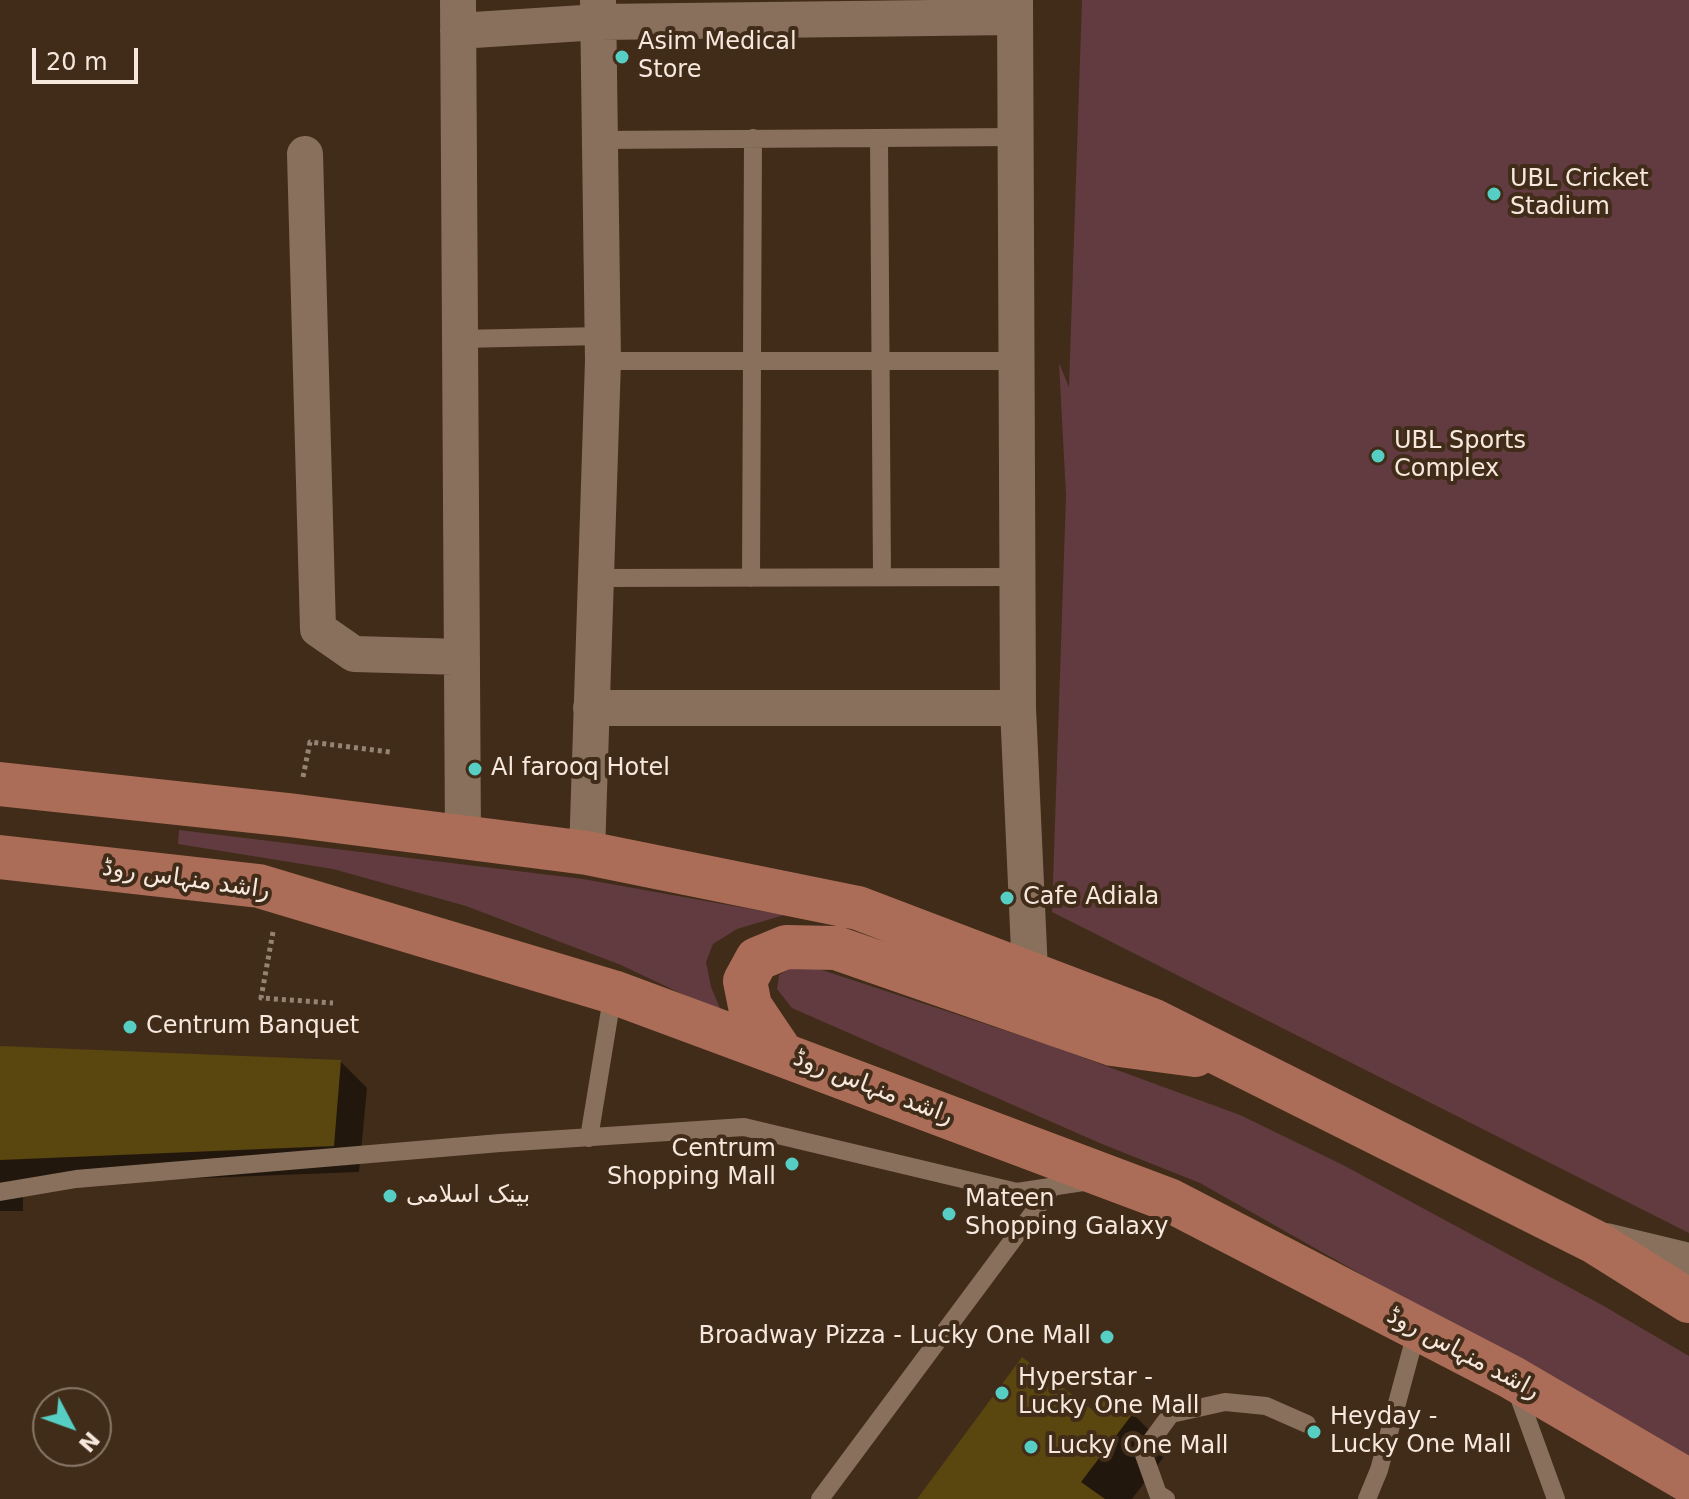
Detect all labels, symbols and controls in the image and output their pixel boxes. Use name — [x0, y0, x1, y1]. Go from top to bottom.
place label: Asim Medical Store — [638, 29, 797, 85]
scale bar — [36, 32, 142, 82]
text: 20 m — [46, 48, 108, 76]
marker: Asim Medical Store — [613, 48, 631, 66]
place label: UBL Cricket Stadium — [1510, 166, 1649, 222]
marker: UBL Cricket Stadium — [1485, 185, 1503, 203]
place label: UBL Sports Complex — [1394, 428, 1526, 484]
marker: UBL Sports Complex — [1369, 447, 1387, 465]
place label: Al farooq Hotel — [491, 755, 670, 783]
marker: Al farooq Hotel — [466, 760, 484, 778]
street label: راشد منہاس روڈ — [100, 854, 272, 906]
place label: Cafe Adiala — [1023, 884, 1159, 912]
marker: Cafe Adiala — [998, 889, 1016, 907]
place label: Centrum Banquet — [146, 1013, 359, 1041]
marker: Centrum Banquet — [121, 1018, 139, 1036]
street label: راشد منہاس روڈ — [789, 1044, 957, 1132]
place label: Centrum Shopping Mall — [607, 1136, 776, 1192]
marker: Centrum Shopping Mall — [783, 1155, 801, 1173]
place label: بینک اسلامی — [406, 1182, 530, 1210]
place label: Mateen Shopping Galaxy — [965, 1186, 1168, 1242]
marker: بینک اسلامی — [381, 1187, 399, 1205]
marker: Mateen Shopping Galaxy — [940, 1205, 958, 1223]
street label: راشد منہاس روڈ — [1382, 1302, 1544, 1406]
place label: Broadway Pizza - Lucky One Mall — [698, 1323, 1091, 1351]
marker: Broadway Pizza - Lucky One Mall — [1098, 1328, 1116, 1346]
place label: Hyperstar - Lucky One Mall — [1018, 1365, 1199, 1421]
marker: Hyperstar - Lucky One Mall — [993, 1384, 1011, 1402]
north arrow — [32, 1387, 112, 1467]
place label: Heyday - Lucky One Mall — [1330, 1404, 1511, 1460]
marker: Heyday - Lucky One Mall — [1305, 1423, 1323, 1441]
text: N — [74, 1427, 104, 1457]
place label: Lucky One Mall — [1047, 1433, 1228, 1461]
marker: Lucky One Mall — [1022, 1438, 1040, 1456]

